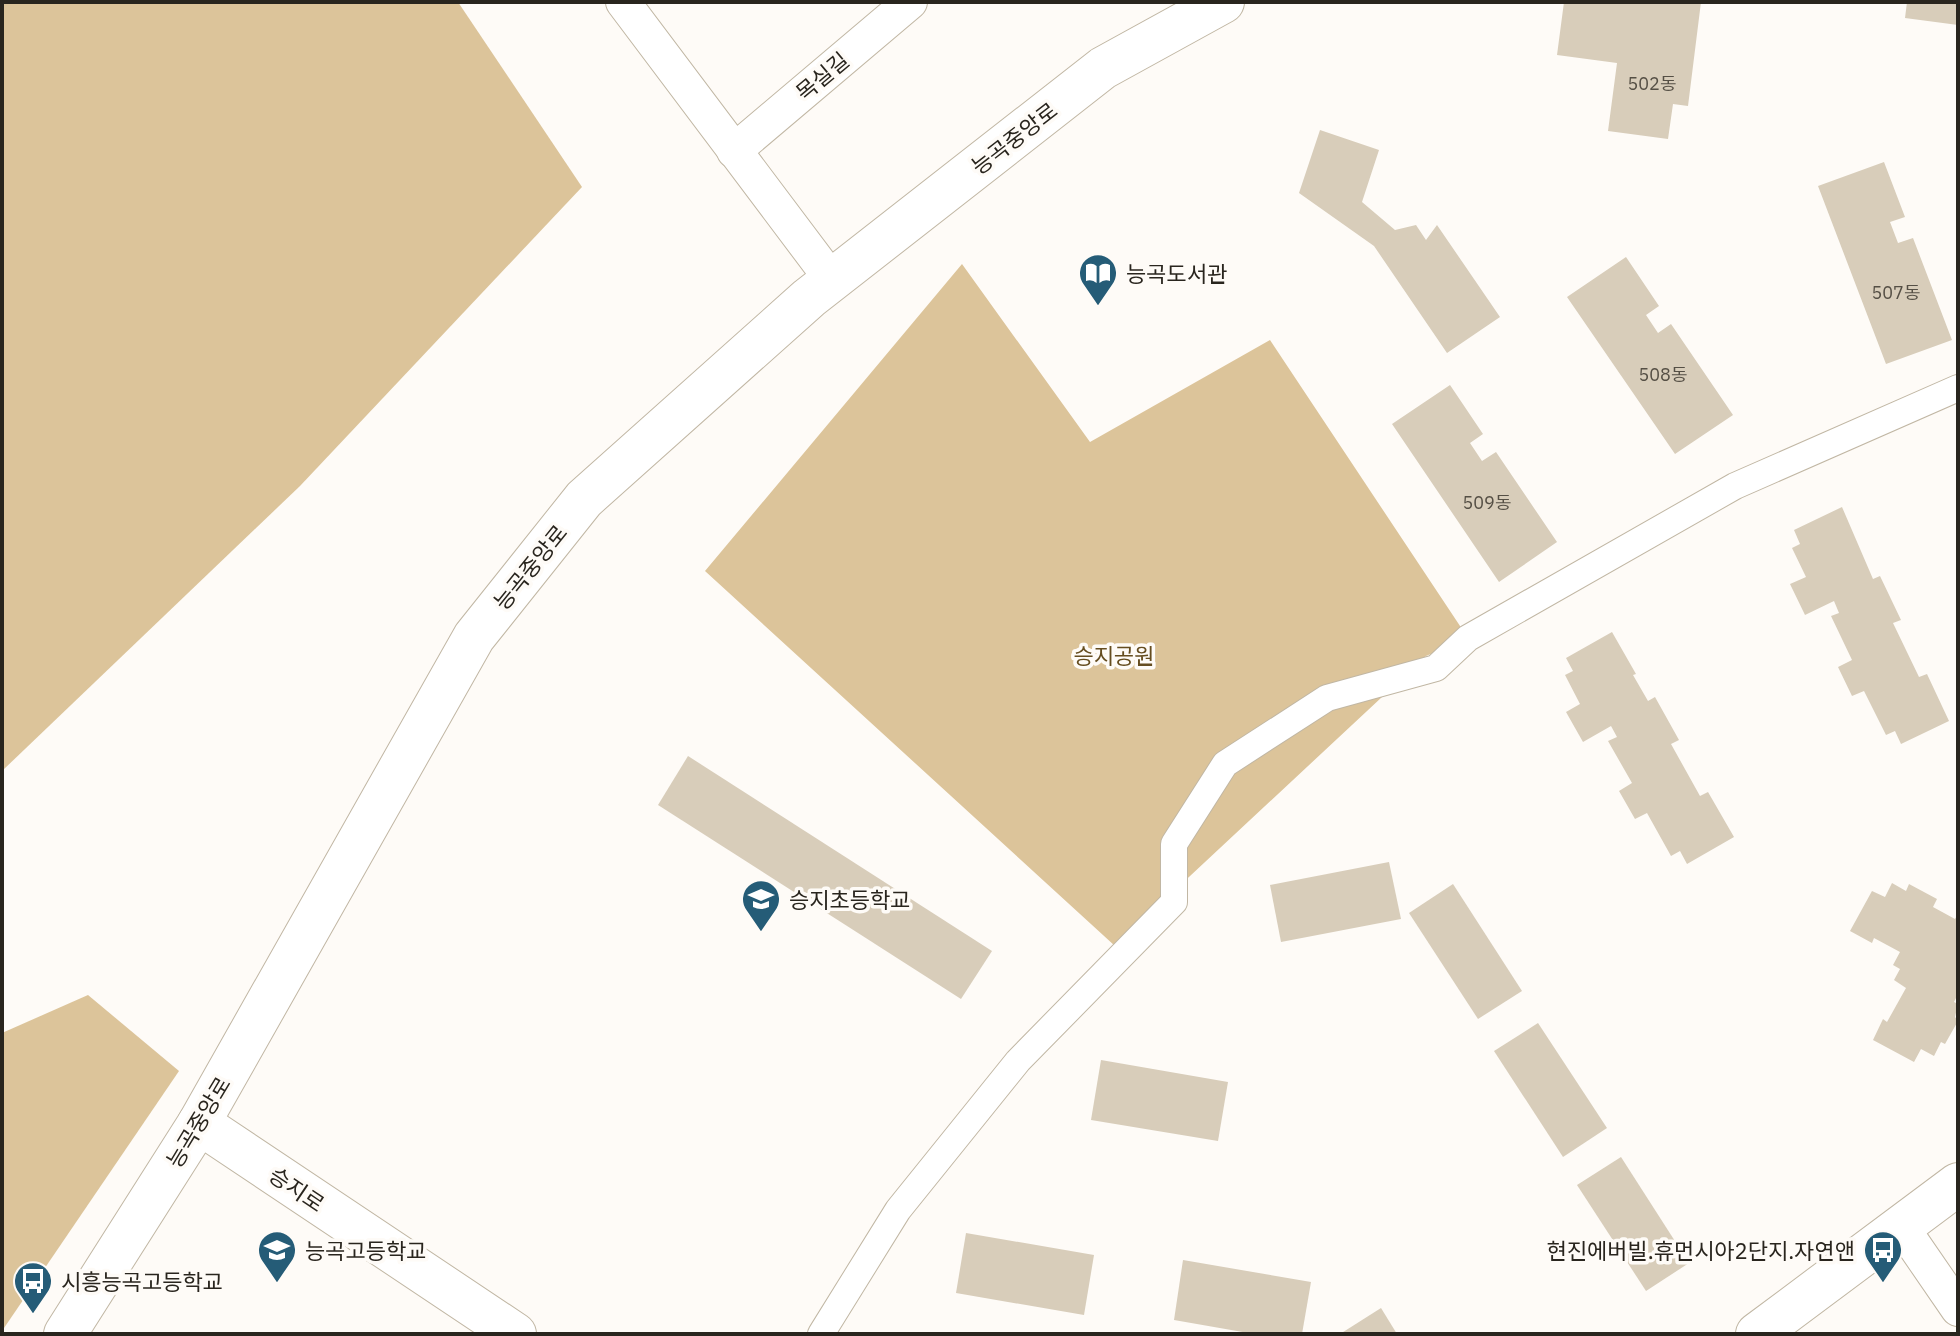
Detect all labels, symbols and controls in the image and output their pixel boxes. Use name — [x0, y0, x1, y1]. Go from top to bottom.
street label: 목실길 — [789, 45, 855, 107]
house number: 502동 — [1628, 72, 1676, 95]
street label: 능곡중앙로 — [965, 95, 1063, 181]
library icon: 능곡도서관 — [1077, 252, 1119, 307]
place label: 능곡도서관 — [1126, 259, 1227, 288]
house number: 507동 — [1872, 281, 1920, 304]
house number: 508동 — [1639, 363, 1687, 386]
house number: 509동 — [1463, 491, 1511, 514]
street label: 능곡중앙로 — [487, 519, 573, 615]
park label: 승지공원 — [1074, 641, 1154, 670]
school or university icon: 승지초등학교 — [740, 878, 782, 933]
place label: 승지초등학교 — [789, 885, 910, 914]
street label: 능곡중앙로 — [160, 1071, 236, 1173]
street label: 승지로 — [264, 1160, 330, 1218]
school or university icon: 능곡고등학교 — [256, 1229, 298, 1284]
bus stop icon: 현진에버빌.휴먼시아2단지.자연앤 — [1862, 1229, 1904, 1284]
place label: 능곡고등학교 — [305, 1236, 426, 1265]
place label: 현진에버빌.휴먼시아2단지.자연앤 — [1546, 1236, 1855, 1265]
bus stop icon: 시흥능곡고등학교 — [12, 1260, 54, 1315]
place label: 시흥능곡고등학교 — [61, 1267, 223, 1296]

